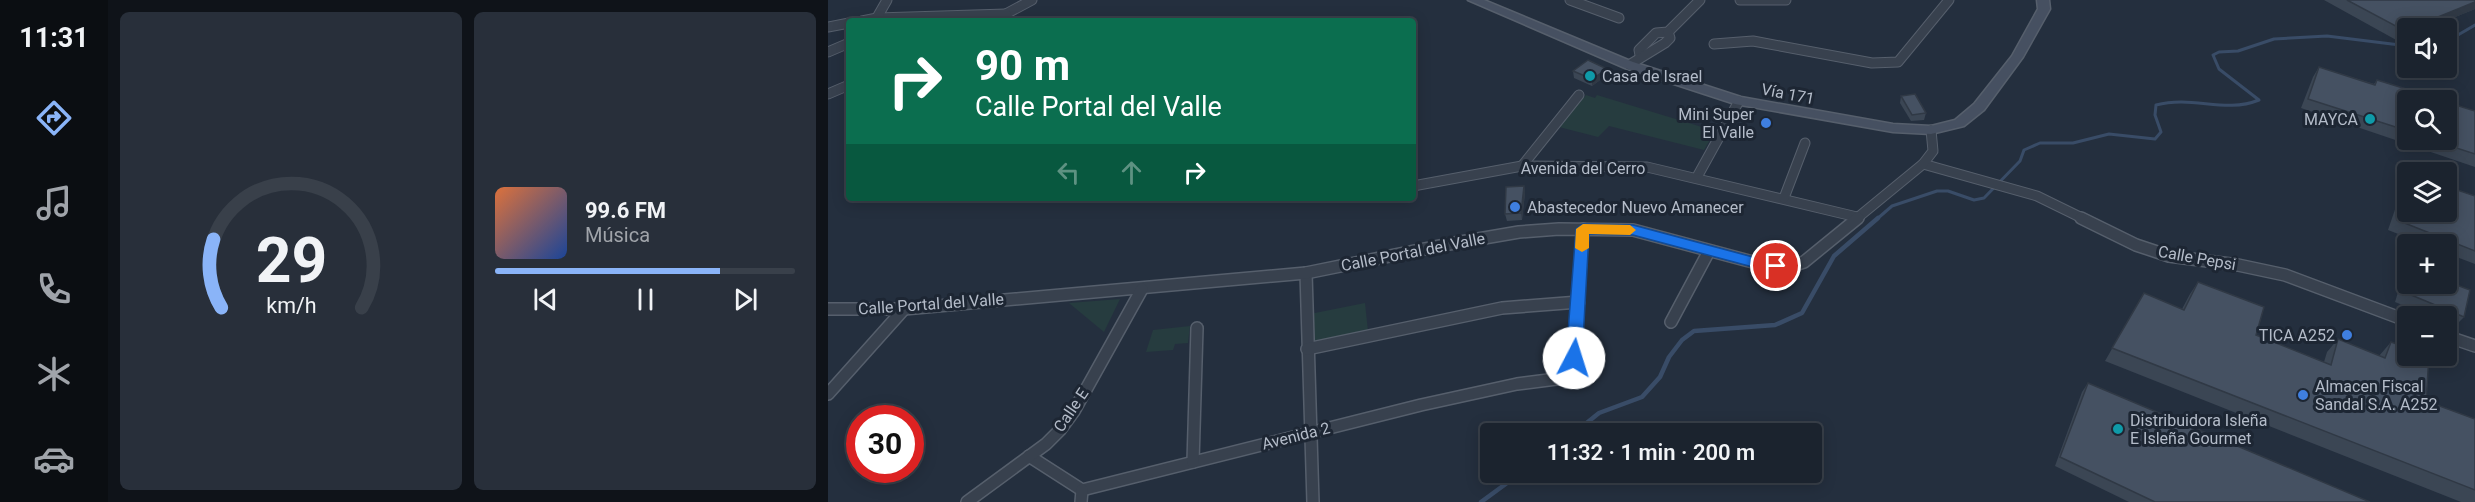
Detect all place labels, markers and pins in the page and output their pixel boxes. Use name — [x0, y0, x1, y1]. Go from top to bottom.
place label: Casa de Israel — [1602, 67, 1702, 86]
marker: Casa de Israel — [1583, 69, 1597, 83]
place label: Mini Super El Valle — [1678, 105, 1755, 142]
place label: MAYCA — [2304, 110, 2359, 129]
marker: MAYCA — [2363, 112, 2377, 126]
marker: Mini Super El Valle — [1759, 116, 1773, 130]
place label: Abastecedor Nuevo Amanecer — [1527, 198, 1744, 217]
marker: Abastecedor Nuevo Amanecer — [1508, 200, 1522, 214]
pin — [1750, 240, 1801, 291]
place label: TICA A252 — [2259, 326, 2335, 345]
marker: TICA A252 — [2340, 328, 2354, 342]
place label: Almacen Fiscal Sandal S.A. A252 — [2315, 377, 2437, 414]
marker: Almacen Fiscal Sandal S.A. A252 — [2296, 388, 2310, 402]
place label: Distribuidora Isleña E Isleña Gourmet — [2130, 411, 2267, 448]
marker: Distribuidora Isleña E Isleña Gourmet — [2111, 422, 2125, 436]

